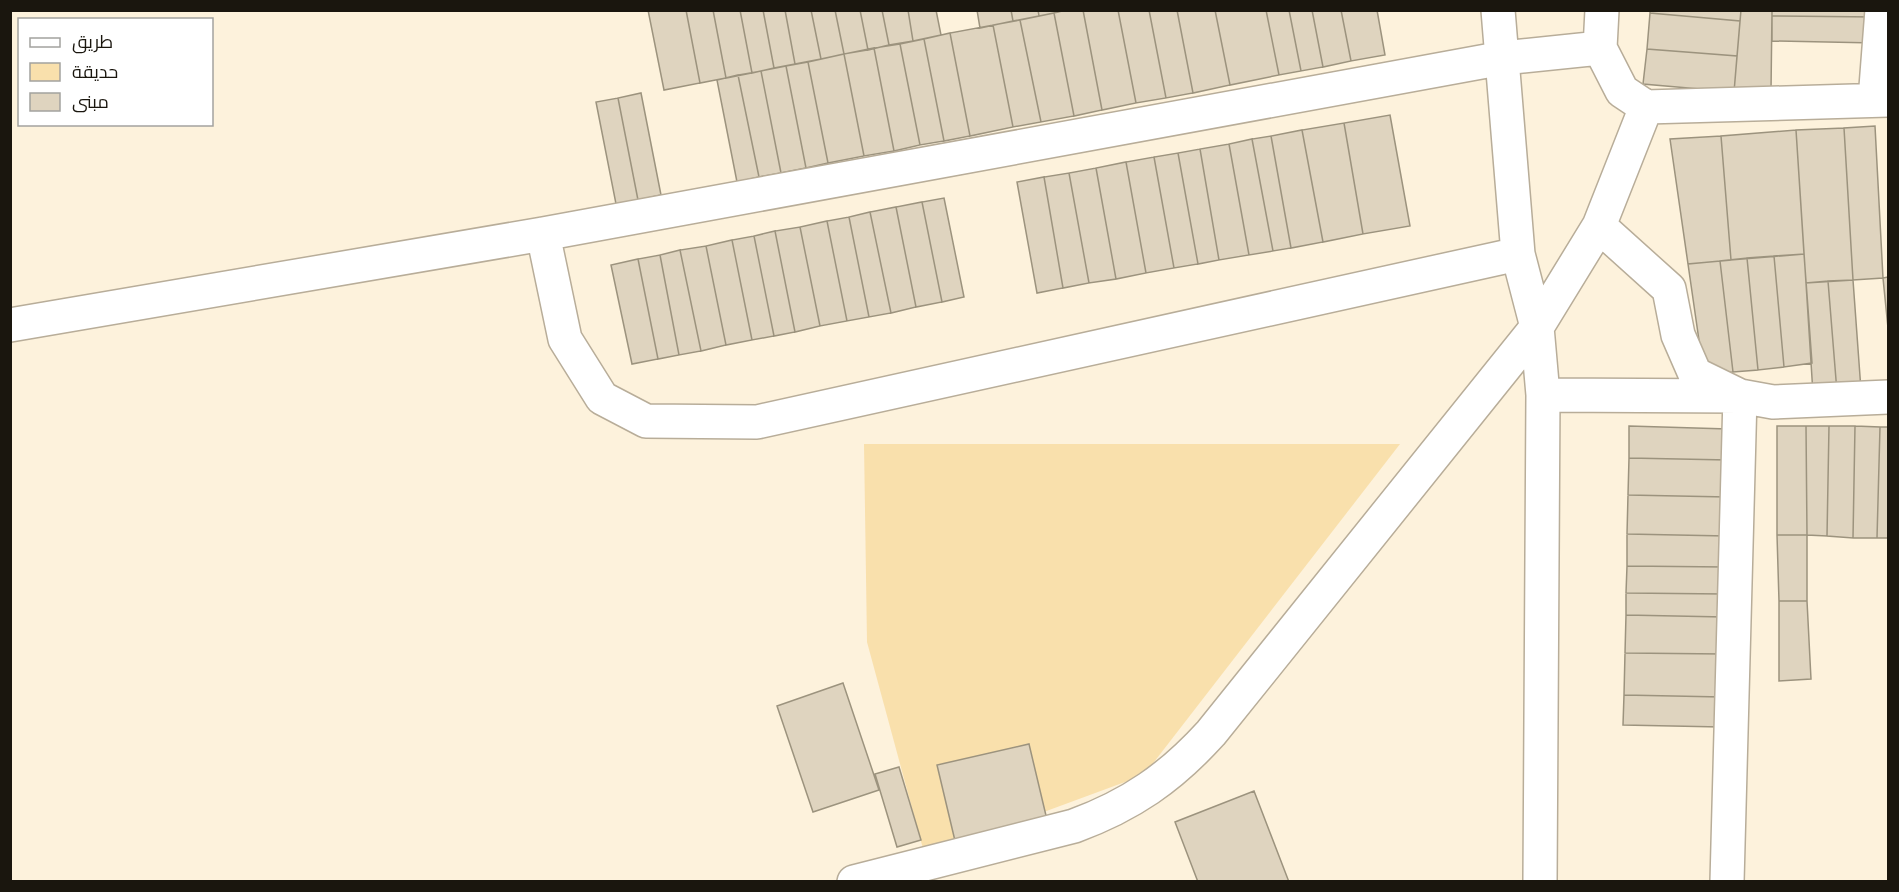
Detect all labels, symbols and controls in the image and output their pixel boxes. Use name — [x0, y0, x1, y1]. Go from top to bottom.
legend — [18, 18, 213, 126]
text: طريق — [72, 30, 113, 54]
text: حديقة — [72, 60, 118, 82]
text: مبنى — [72, 90, 109, 113]

